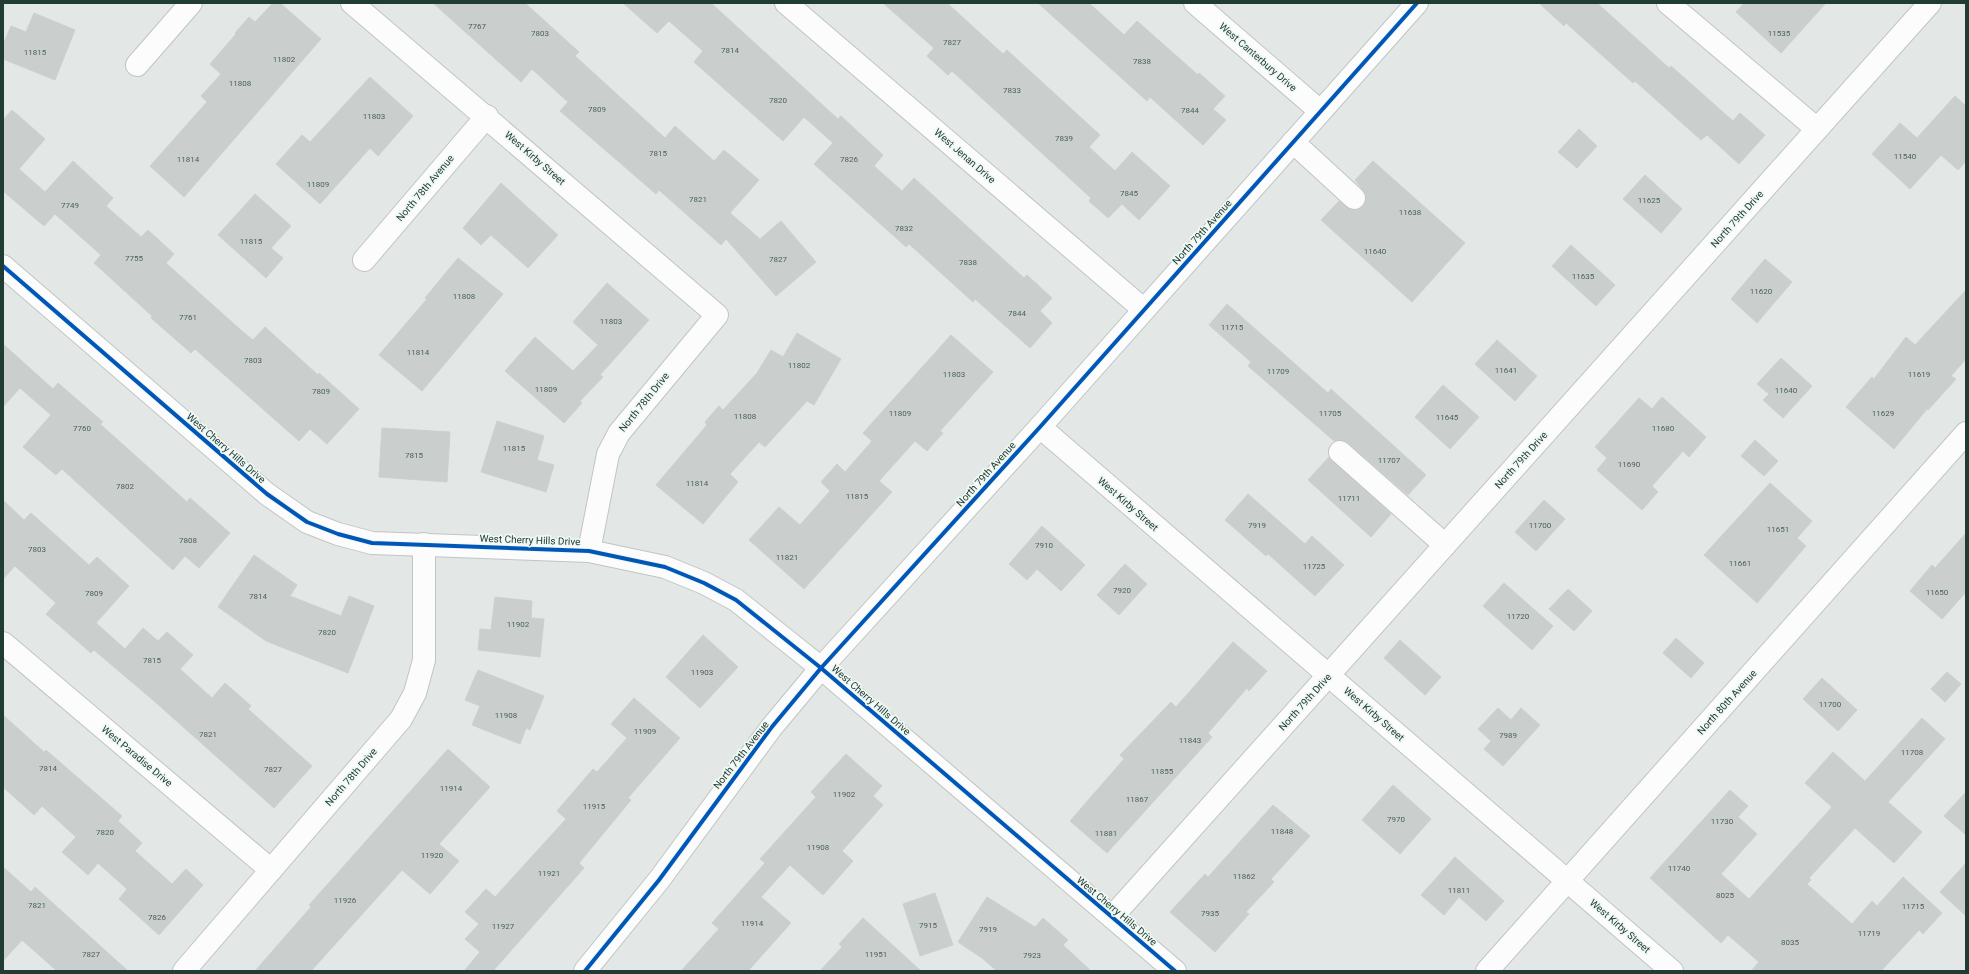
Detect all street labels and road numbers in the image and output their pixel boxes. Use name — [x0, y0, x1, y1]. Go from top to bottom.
street label: West Canterbury Drive — [1217, 20, 1299, 94]
street label: West Jenan Drive — [932, 127, 998, 185]
street label: West Kirby Street — [503, 129, 567, 187]
street label: North 78th Avenue — [394, 153, 456, 223]
street label: North 79th Drive — [1709, 188, 1765, 250]
street label: North 79th Avenue — [1170, 198, 1234, 266]
street label: North 78th Drive — [617, 370, 671, 434]
street label: West Cherry Hills Drive — [184, 411, 268, 485]
street label: North 79th Drive — [1493, 429, 1549, 491]
street label: North 79th Avenue — [954, 440, 1018, 508]
street label: West Kirby Street — [1096, 475, 1160, 533]
street label: West Cherry Hills Drive — [479, 533, 581, 547]
street label: West Cherry Hills Drive — [829, 663, 913, 737]
street label: North 80th Avenue — [1695, 668, 1759, 736]
street label: North 79th Drive — [1277, 671, 1333, 733]
street label: West Kirby Street — [1342, 685, 1406, 743]
street label: North 79th Avenue — [711, 719, 771, 791]
street label: West Paradise Drive — [99, 723, 175, 789]
street label: North 78th Drive — [323, 746, 379, 808]
street label: West Cherry Hills Drive — [1075, 874, 1159, 948]
street label: West Kirby Street — [1588, 897, 1652, 955]

